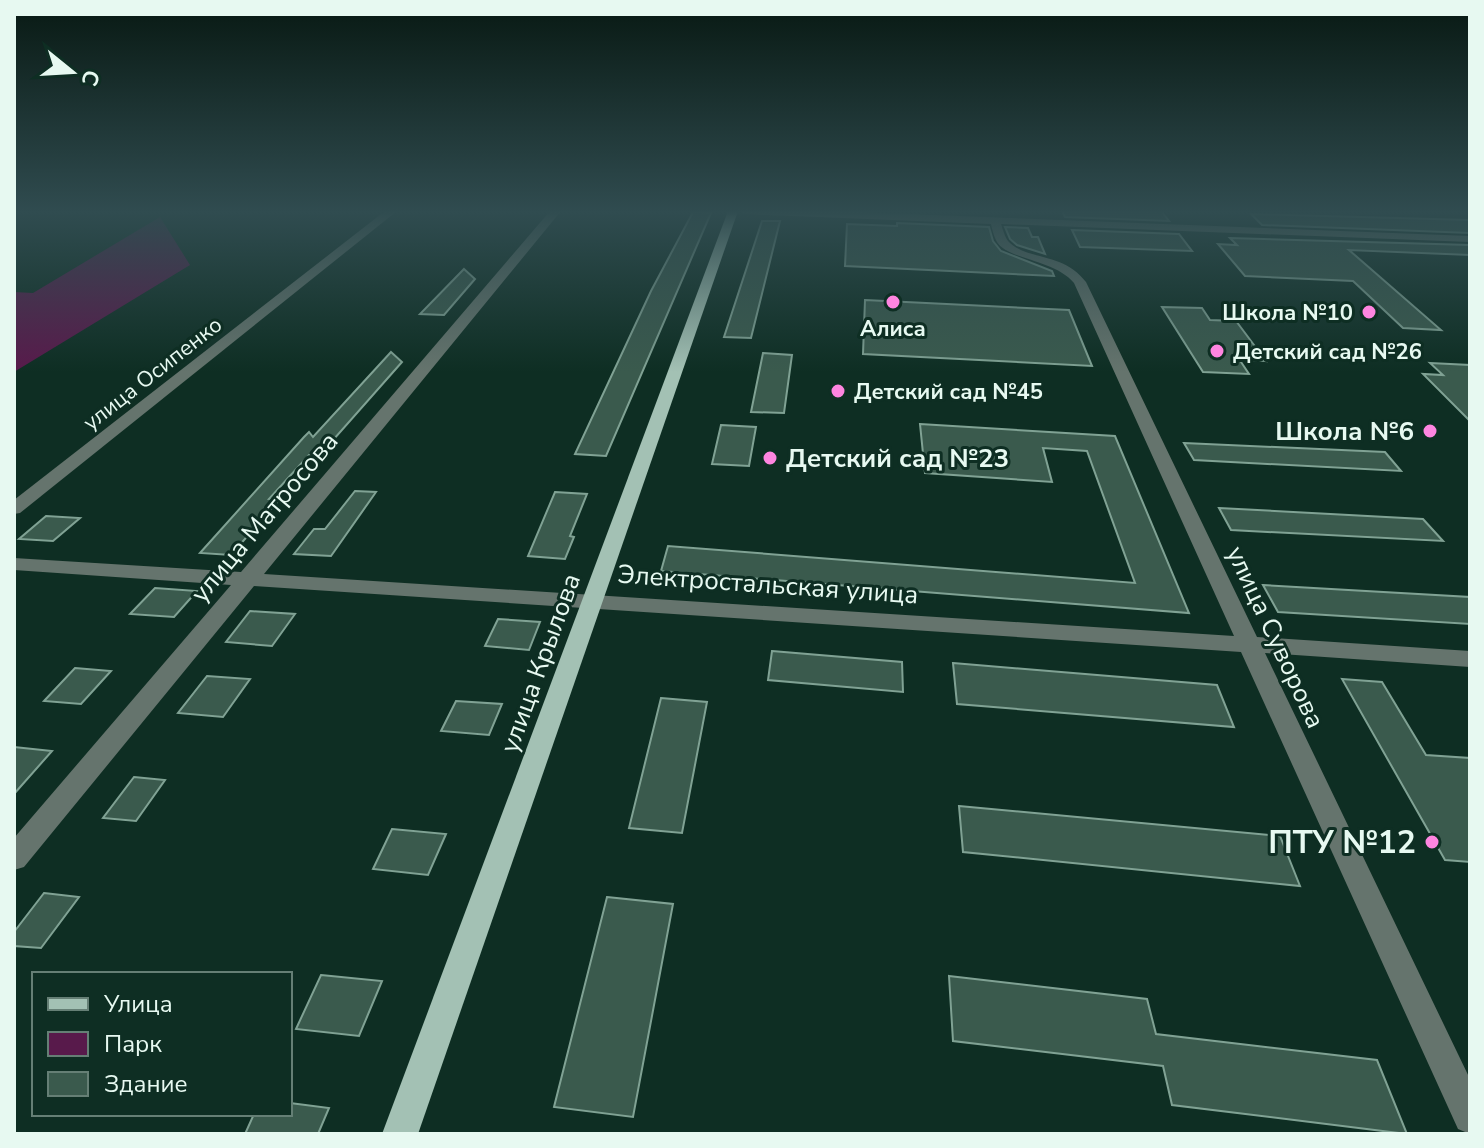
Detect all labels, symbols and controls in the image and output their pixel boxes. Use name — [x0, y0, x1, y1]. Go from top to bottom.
north arrow — [32, 32, 112, 112]
text: С — [73, 66, 107, 90]
marker: Алиса — [884, 293, 902, 311]
place label: Школа №10 — [1222, 298, 1353, 328]
marker: Школа №10 — [1360, 303, 1378, 321]
street label: улица Осипенко — [77, 310, 228, 438]
place label: Алиса — [860, 314, 926, 344]
place label: Детский сад №26 — [1233, 337, 1422, 367]
marker: Детский сад №26 — [1208, 342, 1226, 360]
place label: Детский сад №45 — [854, 377, 1043, 407]
marker: Детский сад №45 — [829, 382, 847, 400]
place label: Школа №6 — [1275, 414, 1414, 449]
marker: Школа №6 — [1421, 422, 1439, 440]
street label: улица Матросова — [183, 425, 346, 610]
place label: Детский сад №23 — [786, 441, 1009, 476]
marker: Детский сад №23 — [761, 449, 779, 467]
street label: улица Суворова — [1218, 540, 1333, 734]
street label: Электростальская улица — [616, 557, 920, 612]
street label: улица Крылова — [492, 569, 589, 758]
place label: ПТУ №12 — [1268, 821, 1416, 864]
marker: ПТУ №12 — [1423, 833, 1441, 851]
legend — [32, 972, 292, 1116]
text: Улица — [103, 988, 173, 1020]
text: Парк — [104, 1028, 162, 1060]
text: Здание — [104, 1068, 188, 1100]

